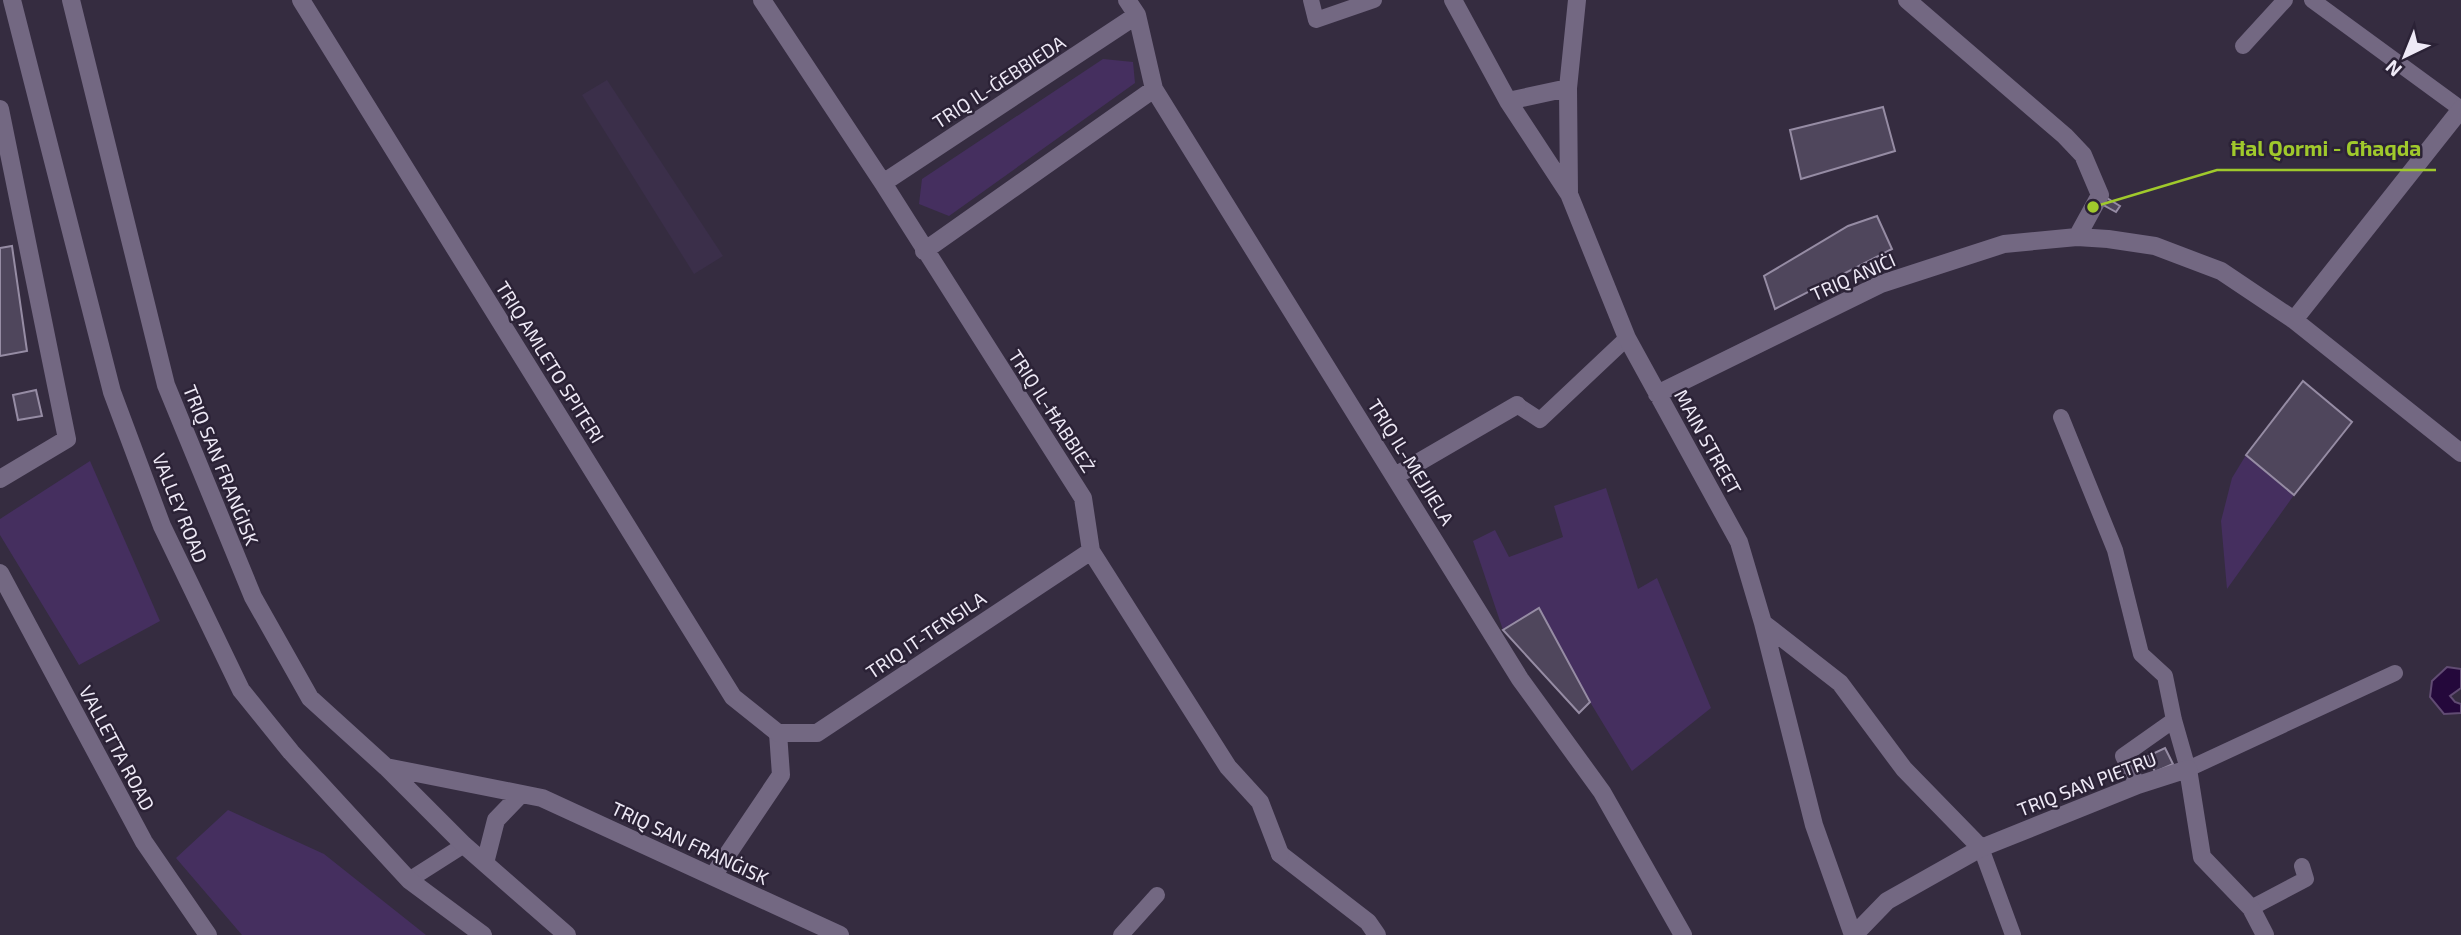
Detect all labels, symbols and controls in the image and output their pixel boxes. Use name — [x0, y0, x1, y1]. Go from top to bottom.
north arrow — [2370, 21, 2440, 91]
street label: TRIQ IL-ĠEBBIEDA — [928, 30, 1069, 133]
text: N — [2380, 56, 2406, 82]
callout: Ħal Qormi - Għaqda — [2217, 128, 2436, 170]
text: Ħal Qormi - Għaqda — [2231, 135, 2421, 161]
street label: TRIQ ANIĊI — [1807, 248, 1899, 305]
street label: TRIQ AMLETO SPITERI — [491, 277, 609, 447]
street label: TRIQ IL-ĦABBIEŻ — [1004, 345, 1101, 476]
street label: TRIQ SAN FRANĠISK — [179, 381, 264, 548]
street label: MAIN STREET — [1670, 385, 1747, 498]
street label: TRIQ IL-MEJJIELA — [1363, 394, 1460, 529]
street label: VALLEY ROAD — [148, 450, 213, 566]
street label: TRIQ IT-TENSILA — [861, 586, 990, 683]
street label: VALLETTA ROAD — [75, 681, 160, 814]
street label: TRIQ SAN PIETRU — [2014, 746, 2160, 821]
street label: TRIQ SAN FRANĠISK — [608, 796, 772, 889]

